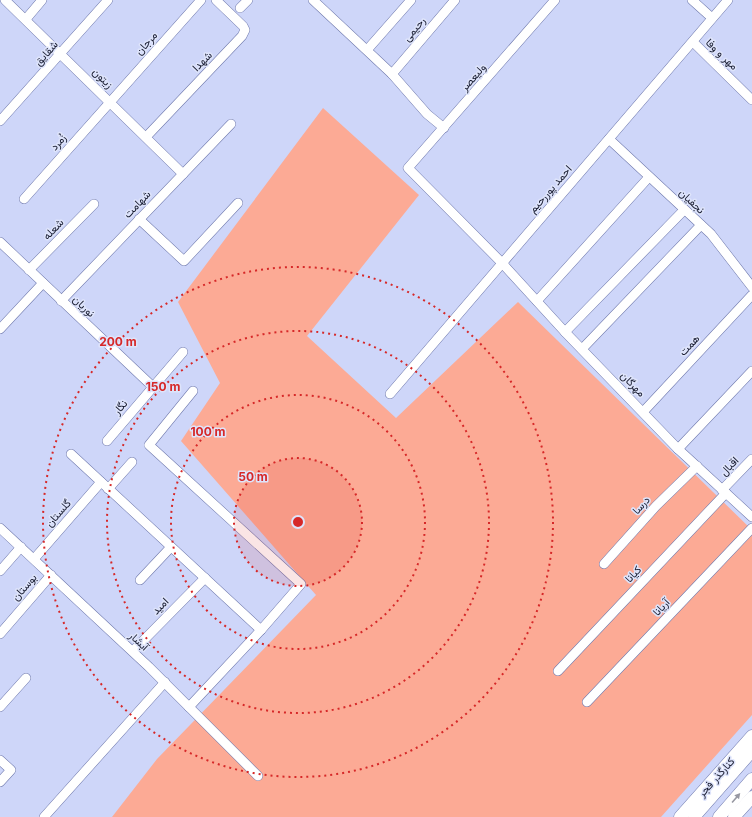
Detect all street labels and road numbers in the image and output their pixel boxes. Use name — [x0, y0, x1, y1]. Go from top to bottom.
street label: رحیمی — [400, 14, 428, 44]
street label: مرجان — [132, 28, 160, 58]
street label: مهر و وفا — [703, 35, 741, 73]
street label: شقایق — [31, 37, 61, 68]
street label: شهدا — [189, 48, 215, 74]
street label: ولیعصر — [457, 60, 489, 94]
street label: زیتون — [90, 65, 116, 91]
street label: زُمرد — [47, 131, 69, 153]
street label: احمد پوررحیم — [525, 162, 575, 216]
street label: نجفیان — [676, 186, 708, 216]
street label: شهامت — [120, 187, 154, 221]
street label: شعله — [40, 215, 67, 243]
street label: نوریان — [70, 292, 98, 320]
street label: همت — [676, 331, 703, 359]
street label: مهرگان — [618, 368, 648, 400]
street label: نگار — [109, 397, 130, 418]
street label: اقبال — [717, 453, 741, 479]
street label: درسا — [629, 493, 653, 517]
street label: گلستان — [42, 496, 74, 530]
street label: کیانا — [622, 563, 644, 585]
street label: بوستان — [8, 571, 40, 603]
street label: آریانا — [650, 594, 673, 619]
street label: امید — [149, 595, 171, 617]
street label: آبشار — [126, 628, 153, 655]
street label: کنارگذر فجر — [694, 754, 738, 800]

